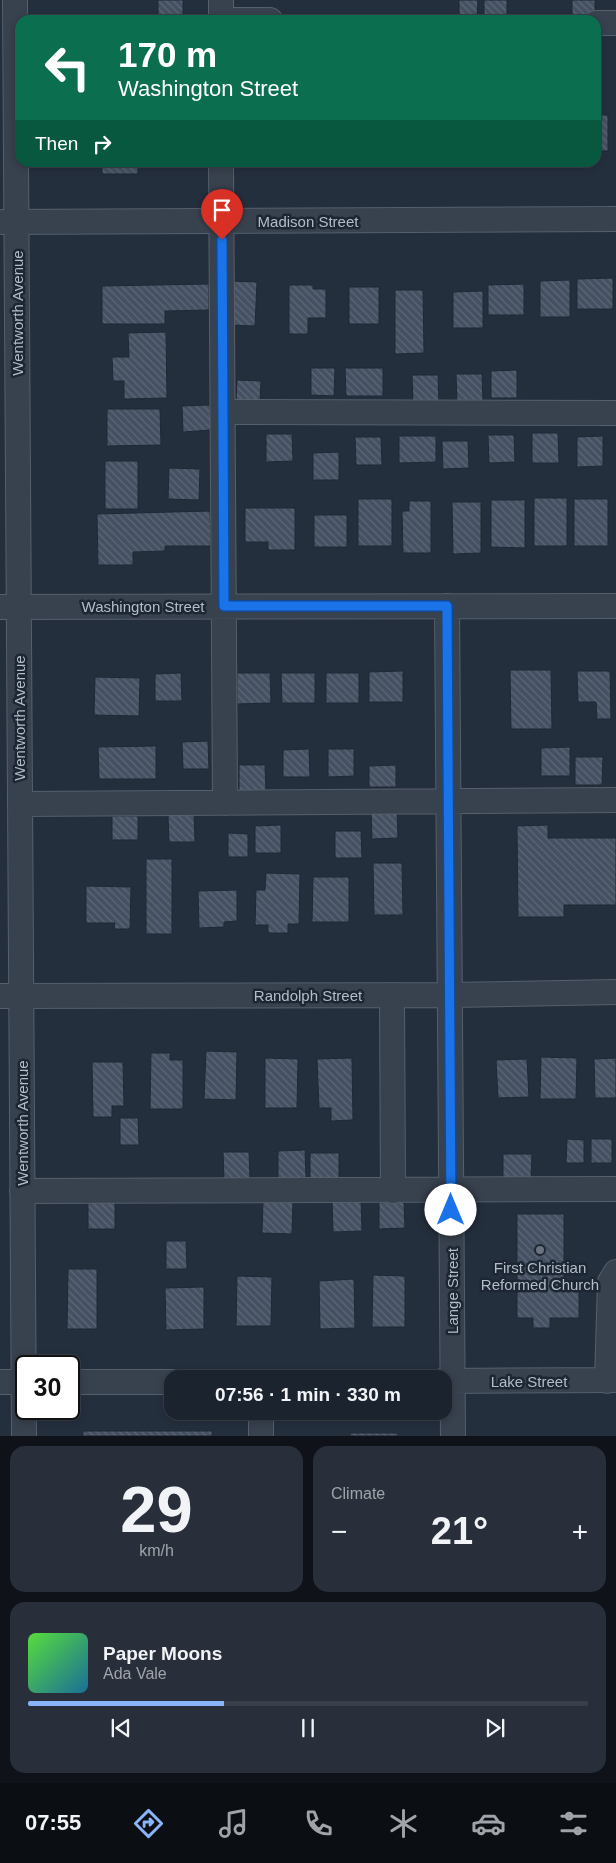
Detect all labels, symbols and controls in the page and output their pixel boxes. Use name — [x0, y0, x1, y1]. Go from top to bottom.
icon: left — [35, 35, 100, 100]
text: 170 m — [118, 35, 217, 74]
text: Washington Street — [118, 76, 298, 101]
icon: right — [88, 130, 116, 158]
text: Then — [35, 133, 78, 154]
pin — [201, 189, 243, 240]
icon: arrive — [208, 196, 236, 224]
street label: Madison Street — [258, 213, 359, 230]
street label: Wentworth Avenue — [9, 250, 26, 376]
street label: Washington Street — [82, 598, 205, 615]
street label: Wentworth Avenue — [11, 655, 28, 781]
street label: Randolph Street — [254, 987, 363, 1004]
street label: Wentworth Avenue — [14, 1060, 31, 1186]
position arrow — [424, 1183, 476, 1235]
marker: First Christian Reformed Church — [534, 1244, 546, 1256]
street label: Lange Street — [444, 1247, 461, 1334]
place label: First Christian Reformed Church — [481, 1259, 599, 1293]
speed limit sign: 30 — [15, 1355, 80, 1420]
street label: Lake Street — [491, 1373, 568, 1390]
text: 07:56 · 1 min · 330 m — [215, 1384, 401, 1405]
text: 29 — [120, 1473, 193, 1546]
text: Climate — [331, 1485, 385, 1502]
text: 21° — [431, 1510, 488, 1552]
text: − — [331, 1516, 347, 1547]
text: + — [572, 1516, 588, 1547]
text: km/h — [139, 1542, 174, 1559]
text: Paper Moons — [103, 1643, 222, 1664]
text: Ada Vale — [103, 1665, 167, 1682]
icon: previous — [107, 1714, 135, 1742]
icon: pause — [294, 1714, 322, 1742]
icon: next — [481, 1714, 509, 1742]
icon: directions — [131, 1806, 166, 1841]
icon: music — [216, 1806, 251, 1841]
icon: phone — [301, 1806, 336, 1841]
icon: climate — [386, 1806, 421, 1841]
icon: car — [471, 1806, 506, 1841]
icon: filters — [556, 1806, 591, 1841]
text: 07:55 — [25, 1810, 81, 1835]

